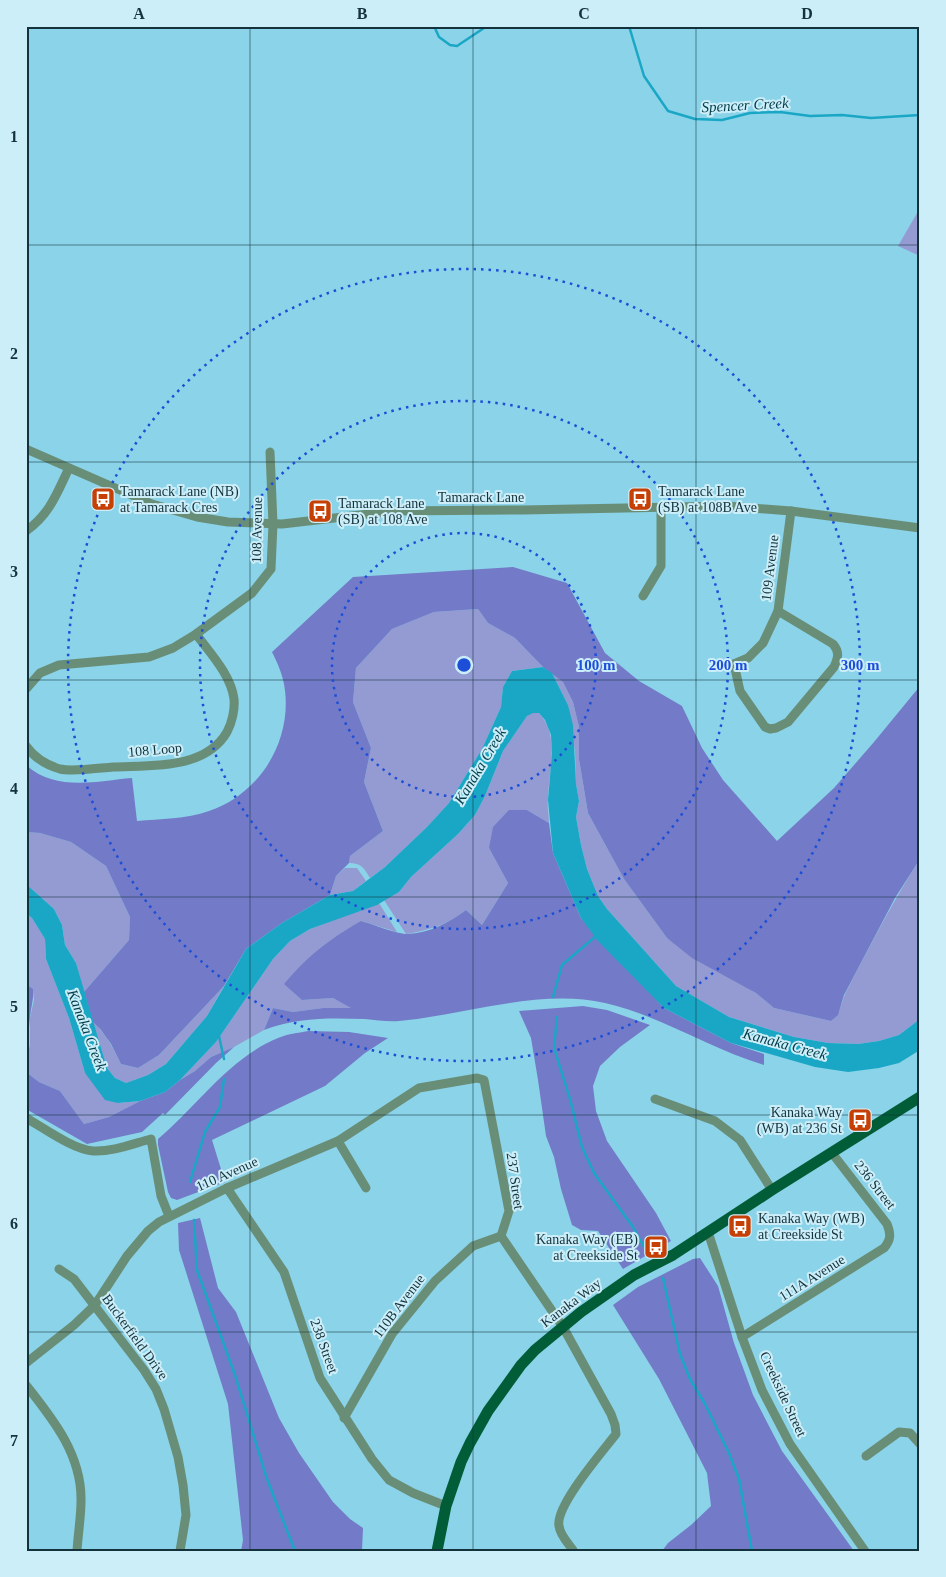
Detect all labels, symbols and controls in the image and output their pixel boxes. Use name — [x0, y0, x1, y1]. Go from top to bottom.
text: A — [133, 5, 145, 22]
text: B — [357, 5, 368, 22]
text: C — [578, 5, 590, 22]
text: D — [801, 5, 813, 22]
water label: Spencer Creek — [701, 95, 789, 115]
text: 1 — [10, 128, 18, 145]
text: 2 — [10, 345, 18, 362]
place label: Tamarack Lane (NB) at Tamarack Cres — [120, 484, 239, 515]
place label: Tamarack Lane (SB) at 108B Ave — [658, 484, 757, 516]
bus stop icon: Tamarack Lane (NB) at Tamarack Cres — [90, 486, 116, 512]
bus stop icon: Tamarack Lane (SB) at 108B Ave — [627, 486, 653, 512]
street label: Tamarack Lane — [438, 490, 524, 505]
place label: Tamarack Lane (SB) at 108 Ave — [338, 496, 428, 528]
street label: 108 Avenue — [249, 497, 265, 563]
bus stop icon: Tamarack Lane (SB) at 108 Ave — [307, 498, 333, 524]
street label: 109 Avenue — [759, 534, 781, 602]
text: 3 — [10, 563, 18, 580]
centre of rings — [455, 656, 473, 674]
text: 100 m — [577, 657, 616, 673]
text: 200 m — [709, 657, 748, 673]
text: 300 m — [841, 657, 880, 673]
water label: Kanaka Creek — [451, 725, 509, 808]
street label: 108 Loop — [127, 740, 183, 760]
text: 4 — [10, 780, 18, 797]
water label: Kanaka Creek — [64, 986, 110, 1073]
text: 5 — [10, 998, 18, 1015]
water label: Kanaka Creek — [741, 1025, 829, 1063]
place label: Kanaka Way (WB) at 236 St — [757, 1105, 842, 1137]
bus stop icon: Kanaka Way (WB) at 236 St — [847, 1107, 873, 1133]
street label: 237 Street — [504, 1152, 526, 1210]
street label: 110 Avenue — [194, 1154, 260, 1194]
street label: 236 Street — [851, 1158, 899, 1212]
place label: Kanaka Way (WB) at Creekside St — [758, 1211, 865, 1242]
bus stop icon: Kanaka Way (WB) at Creekside St — [727, 1213, 753, 1239]
text: 6 — [10, 1215, 18, 1232]
place label: Kanaka Way (EB) at Creekside St — [536, 1232, 638, 1263]
bus stop icon: Kanaka Way (EB) at Creekside St — [643, 1234, 669, 1260]
street label: 111A Avenue — [776, 1252, 848, 1304]
street label: 110B Avenue — [370, 1272, 428, 1340]
street label: Kanaka Way — [538, 1276, 604, 1330]
street label: Buckerfield Drive — [99, 1292, 171, 1382]
street label: 238 Street — [307, 1317, 341, 1376]
street label: Creekside Street — [757, 1349, 809, 1439]
text: 7 — [10, 1432, 18, 1449]

